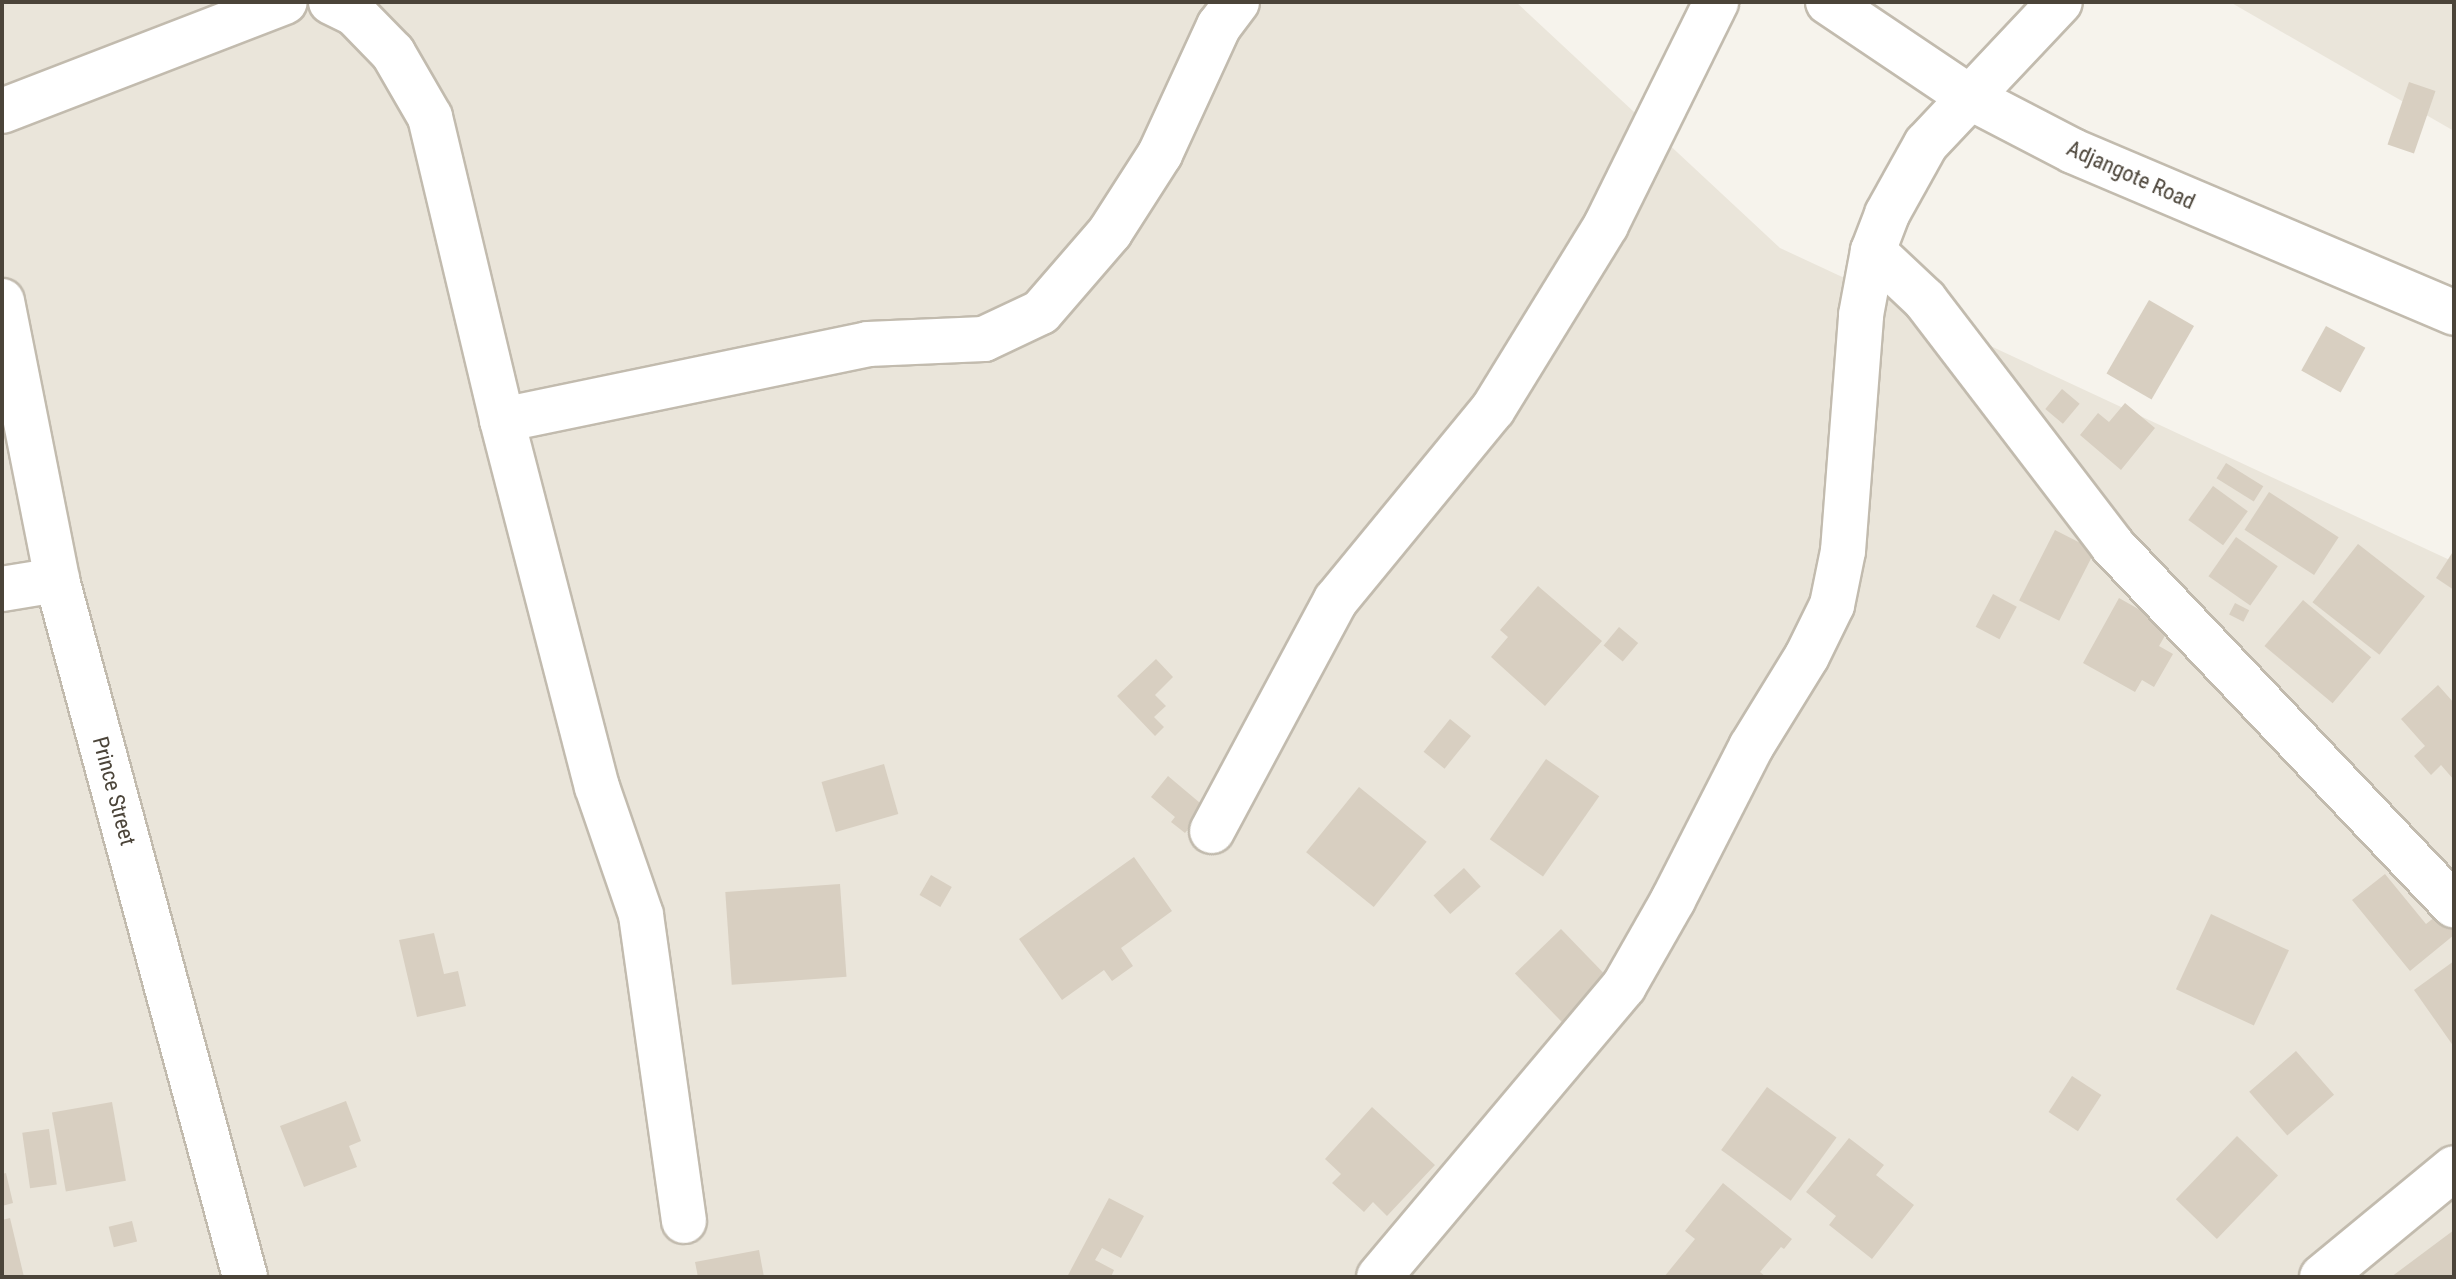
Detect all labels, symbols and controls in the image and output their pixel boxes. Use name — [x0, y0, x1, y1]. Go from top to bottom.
street label: Adjangote Road — [2063, 135, 2199, 215]
street label: Prince Street — [87, 734, 141, 848]

